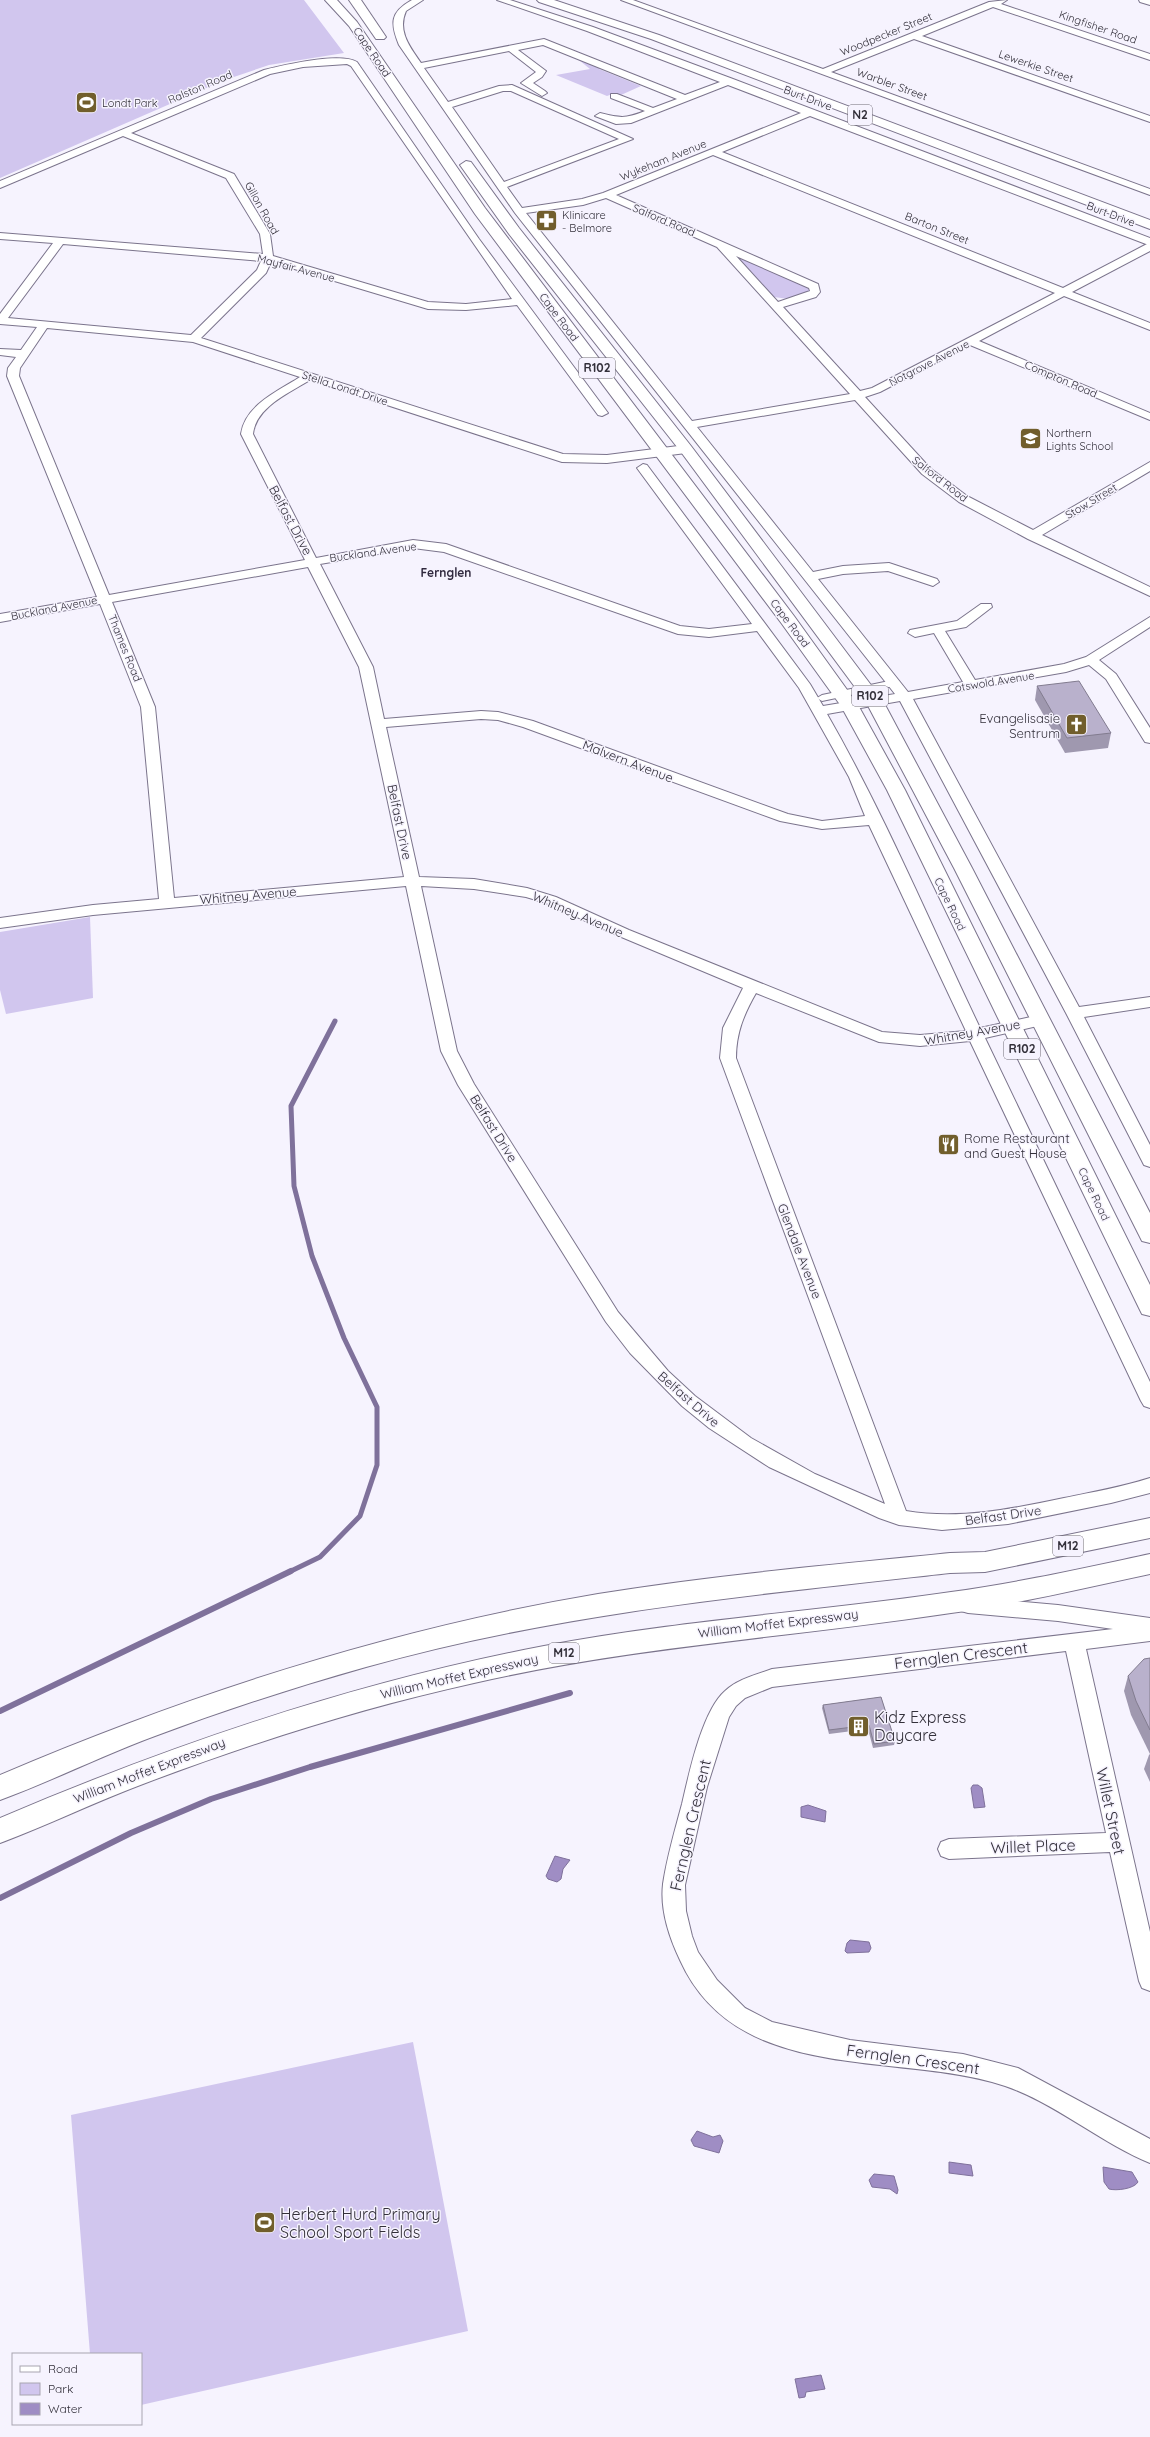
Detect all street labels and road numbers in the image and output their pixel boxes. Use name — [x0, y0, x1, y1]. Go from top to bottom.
street label: Kingfisher Road — [1057, 7, 1139, 47]
street label: Woodpecker Street — [838, 9, 934, 59]
street label: Cape Road — [350, 24, 394, 80]
street label: Lewerkie Street — [997, 47, 1076, 85]
street label: Warbler Street — [855, 65, 929, 103]
street label: Ralston Road — [166, 67, 234, 107]
street label: Burt Drive — [782, 82, 834, 114]
road number: N2 — [848, 105, 872, 125]
street label: Wykeham Avenue — [618, 136, 708, 184]
street label: Gillon Road — [242, 179, 282, 237]
street label: Burt Drive — [1085, 198, 1137, 230]
street label: Salford Road — [631, 201, 697, 239]
street label: Barton Street — [903, 209, 971, 247]
street label: Mayfair Avenue — [256, 251, 336, 285]
street label: Cape Road — [536, 290, 582, 344]
street label: Notgrove Avenue — [886, 337, 972, 389]
street label: Compton Road — [1023, 357, 1099, 401]
road number: R102 — [579, 358, 615, 378]
street label: Stella Londt Drive — [300, 368, 390, 408]
street label: Salford Road — [909, 453, 971, 505]
street label: Stow Street — [1063, 480, 1120, 522]
street label: Belfast Drive — [266, 482, 316, 558]
street label: Buckland Avenue — [329, 539, 417, 565]
street label: Buckland Avenue — [10, 593, 98, 623]
street label: Cape Road — [767, 596, 813, 650]
street label: Thames Road — [105, 612, 145, 684]
street label: Cotswold Avenue — [947, 668, 1035, 696]
road number: R102 — [852, 686, 888, 706]
street label: Malvern Avenue — [580, 736, 676, 786]
street label: Belfast Drive — [384, 783, 416, 861]
street label: Cape Road — [931, 875, 969, 933]
street label: Whitney Avenue — [199, 883, 297, 907]
street label: Whitney Avenue — [530, 888, 626, 940]
street label: Whitney Avenue — [923, 1016, 1021, 1048]
road number: R102 — [1004, 1039, 1040, 1059]
street label: Belfast Drive — [467, 1091, 521, 1165]
street label: Cape Road — [1075, 1165, 1113, 1223]
street label: Glendale Avenue — [774, 1201, 826, 1301]
street label: Belfast Drive — [655, 1368, 723, 1430]
street label: Belfast Drive — [964, 1502, 1042, 1528]
road number: M12 — [1053, 1536, 1083, 1556]
street label: William Moffet Expressway — [697, 1605, 859, 1641]
street label: Fernglen Crescent — [893, 1637, 1029, 1673]
road number: M12 — [549, 1643, 579, 1663]
street label: William Moffet Expressway — [378, 1650, 540, 1702]
street label: William Moffet Expressway — [71, 1734, 227, 1806]
street label: Fernglen Crescent — [665, 1757, 715, 1893]
street label: Willet Street — [1092, 1766, 1130, 1856]
street label: Willet Place — [990, 1835, 1076, 1857]
street label: Fernglen Crescent — [845, 2040, 981, 2078]

